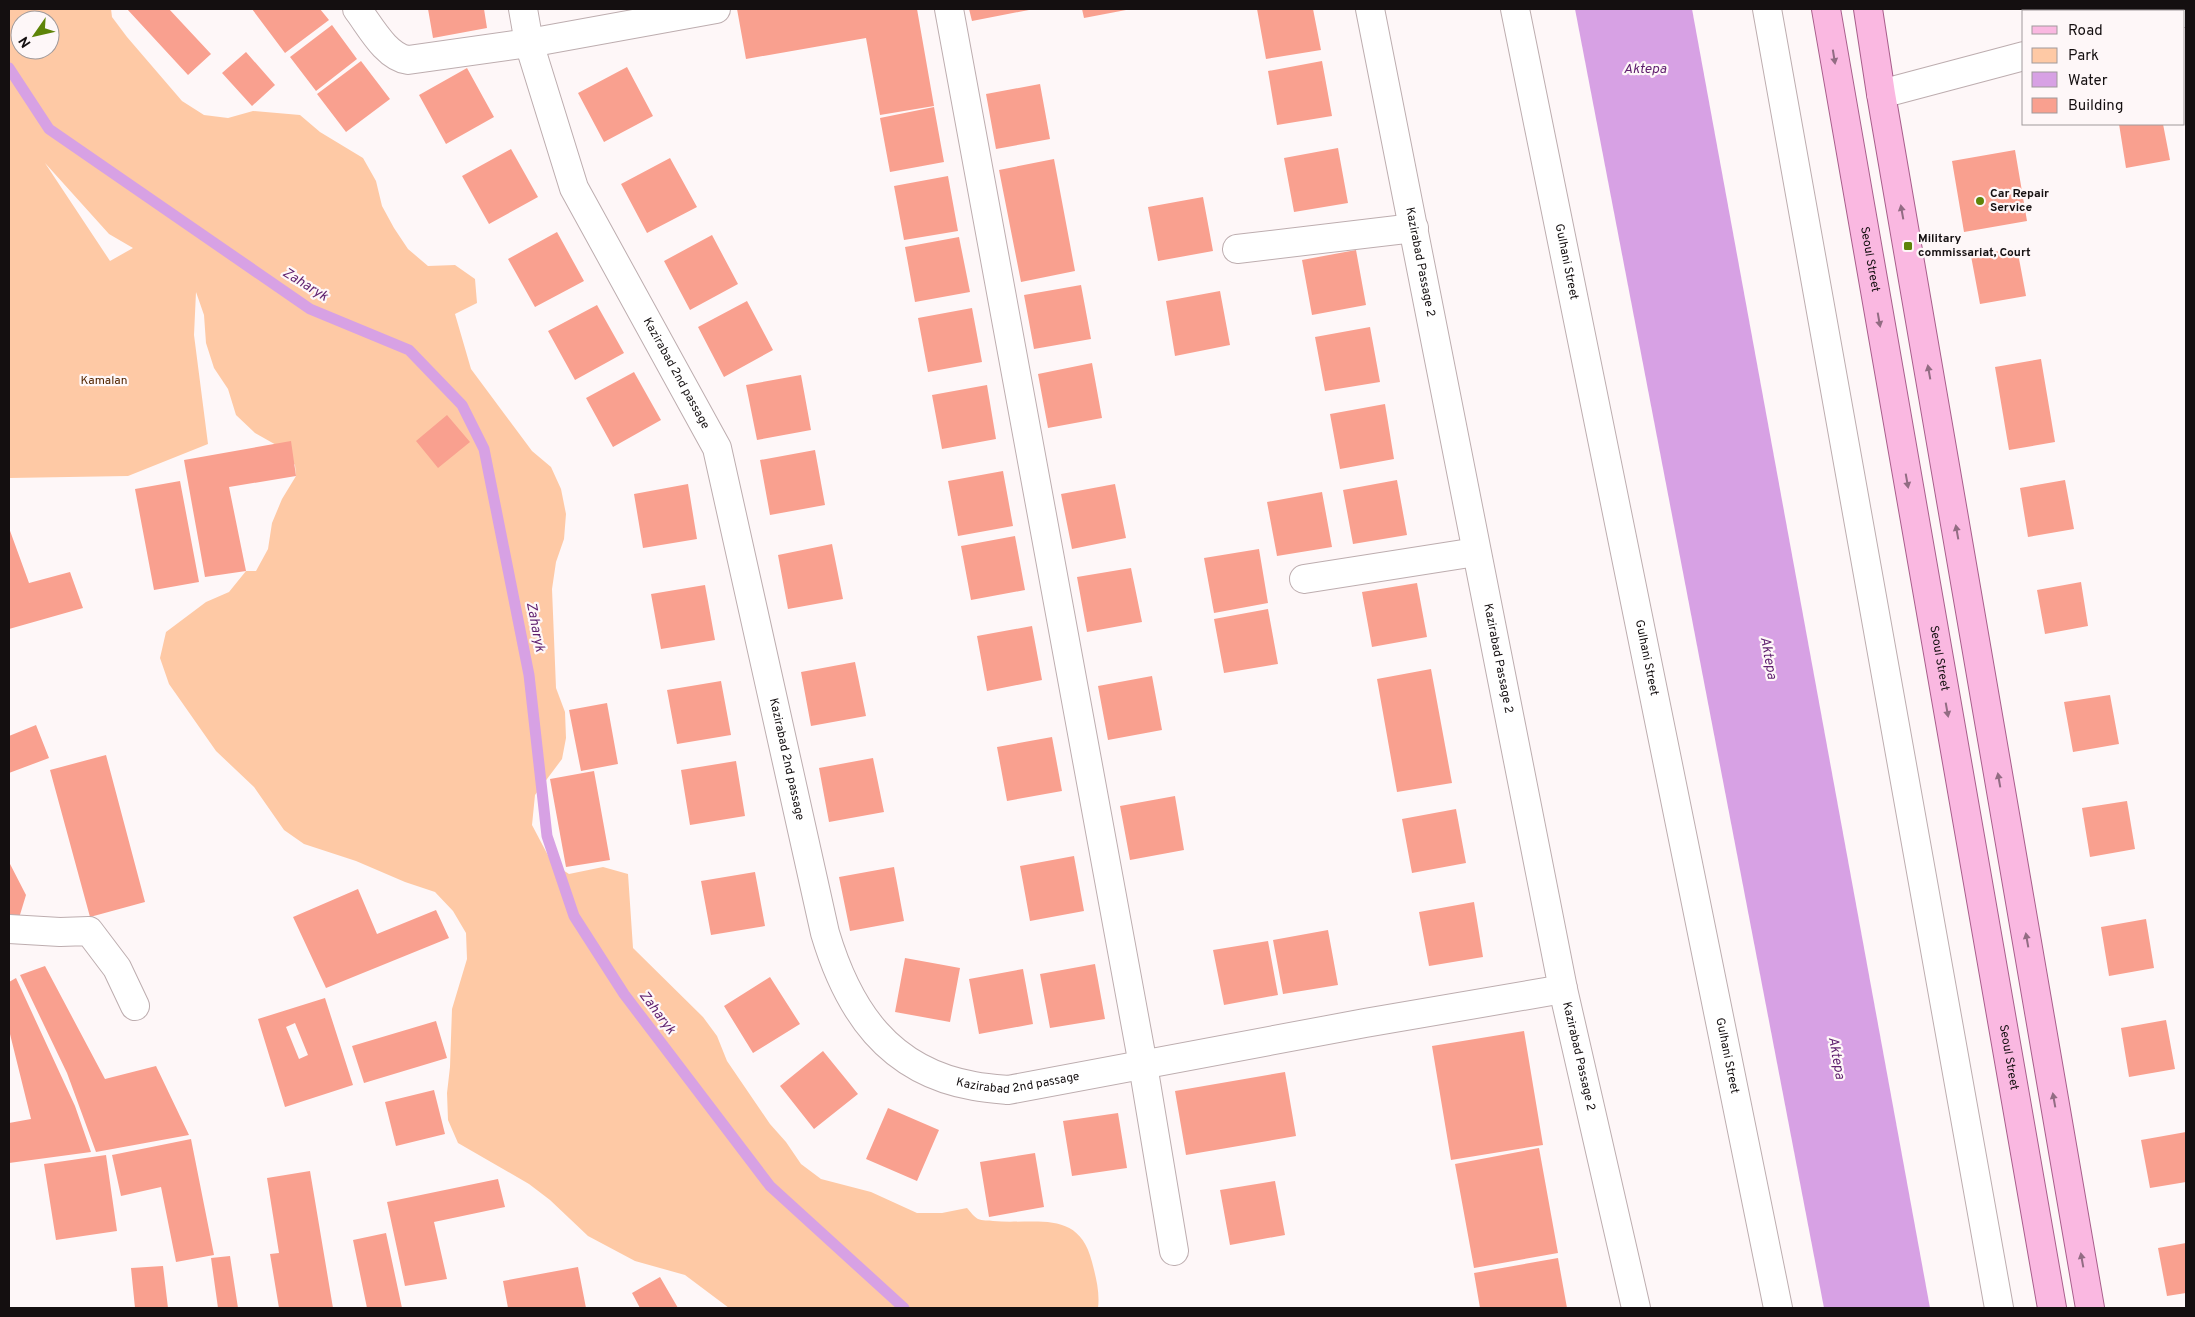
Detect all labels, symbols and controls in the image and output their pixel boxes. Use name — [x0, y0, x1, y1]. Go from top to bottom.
north arrow — [10, 10, 60, 60]
legend — [2022, 10, 2185, 125]
text: Road — [2068, 22, 2103, 41]
text: N — [16, 33, 35, 50]
text: Park — [2068, 47, 2099, 66]
one-way arrow — [1830, 49, 1838, 65]
water label: Aktepa — [1623, 61, 1667, 78]
text: Water — [2068, 72, 2108, 91]
text: Building — [2068, 97, 2123, 116]
place label: Car Repair Service — [1990, 186, 2049, 216]
marker: Car Repair Service — [1974, 195, 1986, 207]
one-way arrow — [1897, 204, 1905, 220]
street label: Kazirabad Passage 2 — [1401, 206, 1438, 318]
street label: Gulhani Street — [1551, 222, 1582, 301]
street label: Seoul Street — [1856, 225, 1883, 293]
place label: Military commissariat, Court — [1918, 231, 2031, 261]
marker: Military commissariat, Court — [1902, 240, 1914, 252]
water label: Zaharyk — [279, 264, 332, 306]
one-way arrow — [1876, 313, 1884, 329]
street label: Kazirabad 2nd passage — [639, 315, 713, 432]
one-way arrow — [1925, 364, 1933, 380]
park label: Kamalan — [80, 373, 128, 389]
one-way arrow — [1904, 473, 1912, 489]
one-way arrow — [1952, 524, 1960, 540]
water label: Zaharyk — [522, 601, 548, 654]
street label: Kazirabad Passage 2 — [1479, 602, 1517, 715]
street label: Gulhani Street — [1631, 618, 1662, 697]
street label: Seoul Street — [1925, 624, 1953, 692]
water label: Aktepa — [1756, 635, 1780, 681]
street label: Kazirabad 2nd passage — [765, 697, 808, 822]
one-way arrow — [1944, 702, 1952, 718]
one-way arrow — [1995, 771, 2003, 787]
one-way arrow — [2022, 932, 2030, 948]
water label: Zaharyk — [635, 988, 680, 1039]
street label: Kazirabad Passage 2 — [1558, 1000, 1599, 1113]
street label: Gulhani Street — [1711, 1016, 1742, 1095]
street label: Seoul Street — [1995, 1023, 2022, 1091]
water label: Aktepa — [1824, 1035, 1848, 1081]
street label: Kazirabad 2nd passage — [954, 1069, 1081, 1098]
one-way arrow — [2050, 1092, 2058, 1108]
one-way arrow — [2077, 1252, 2085, 1268]

